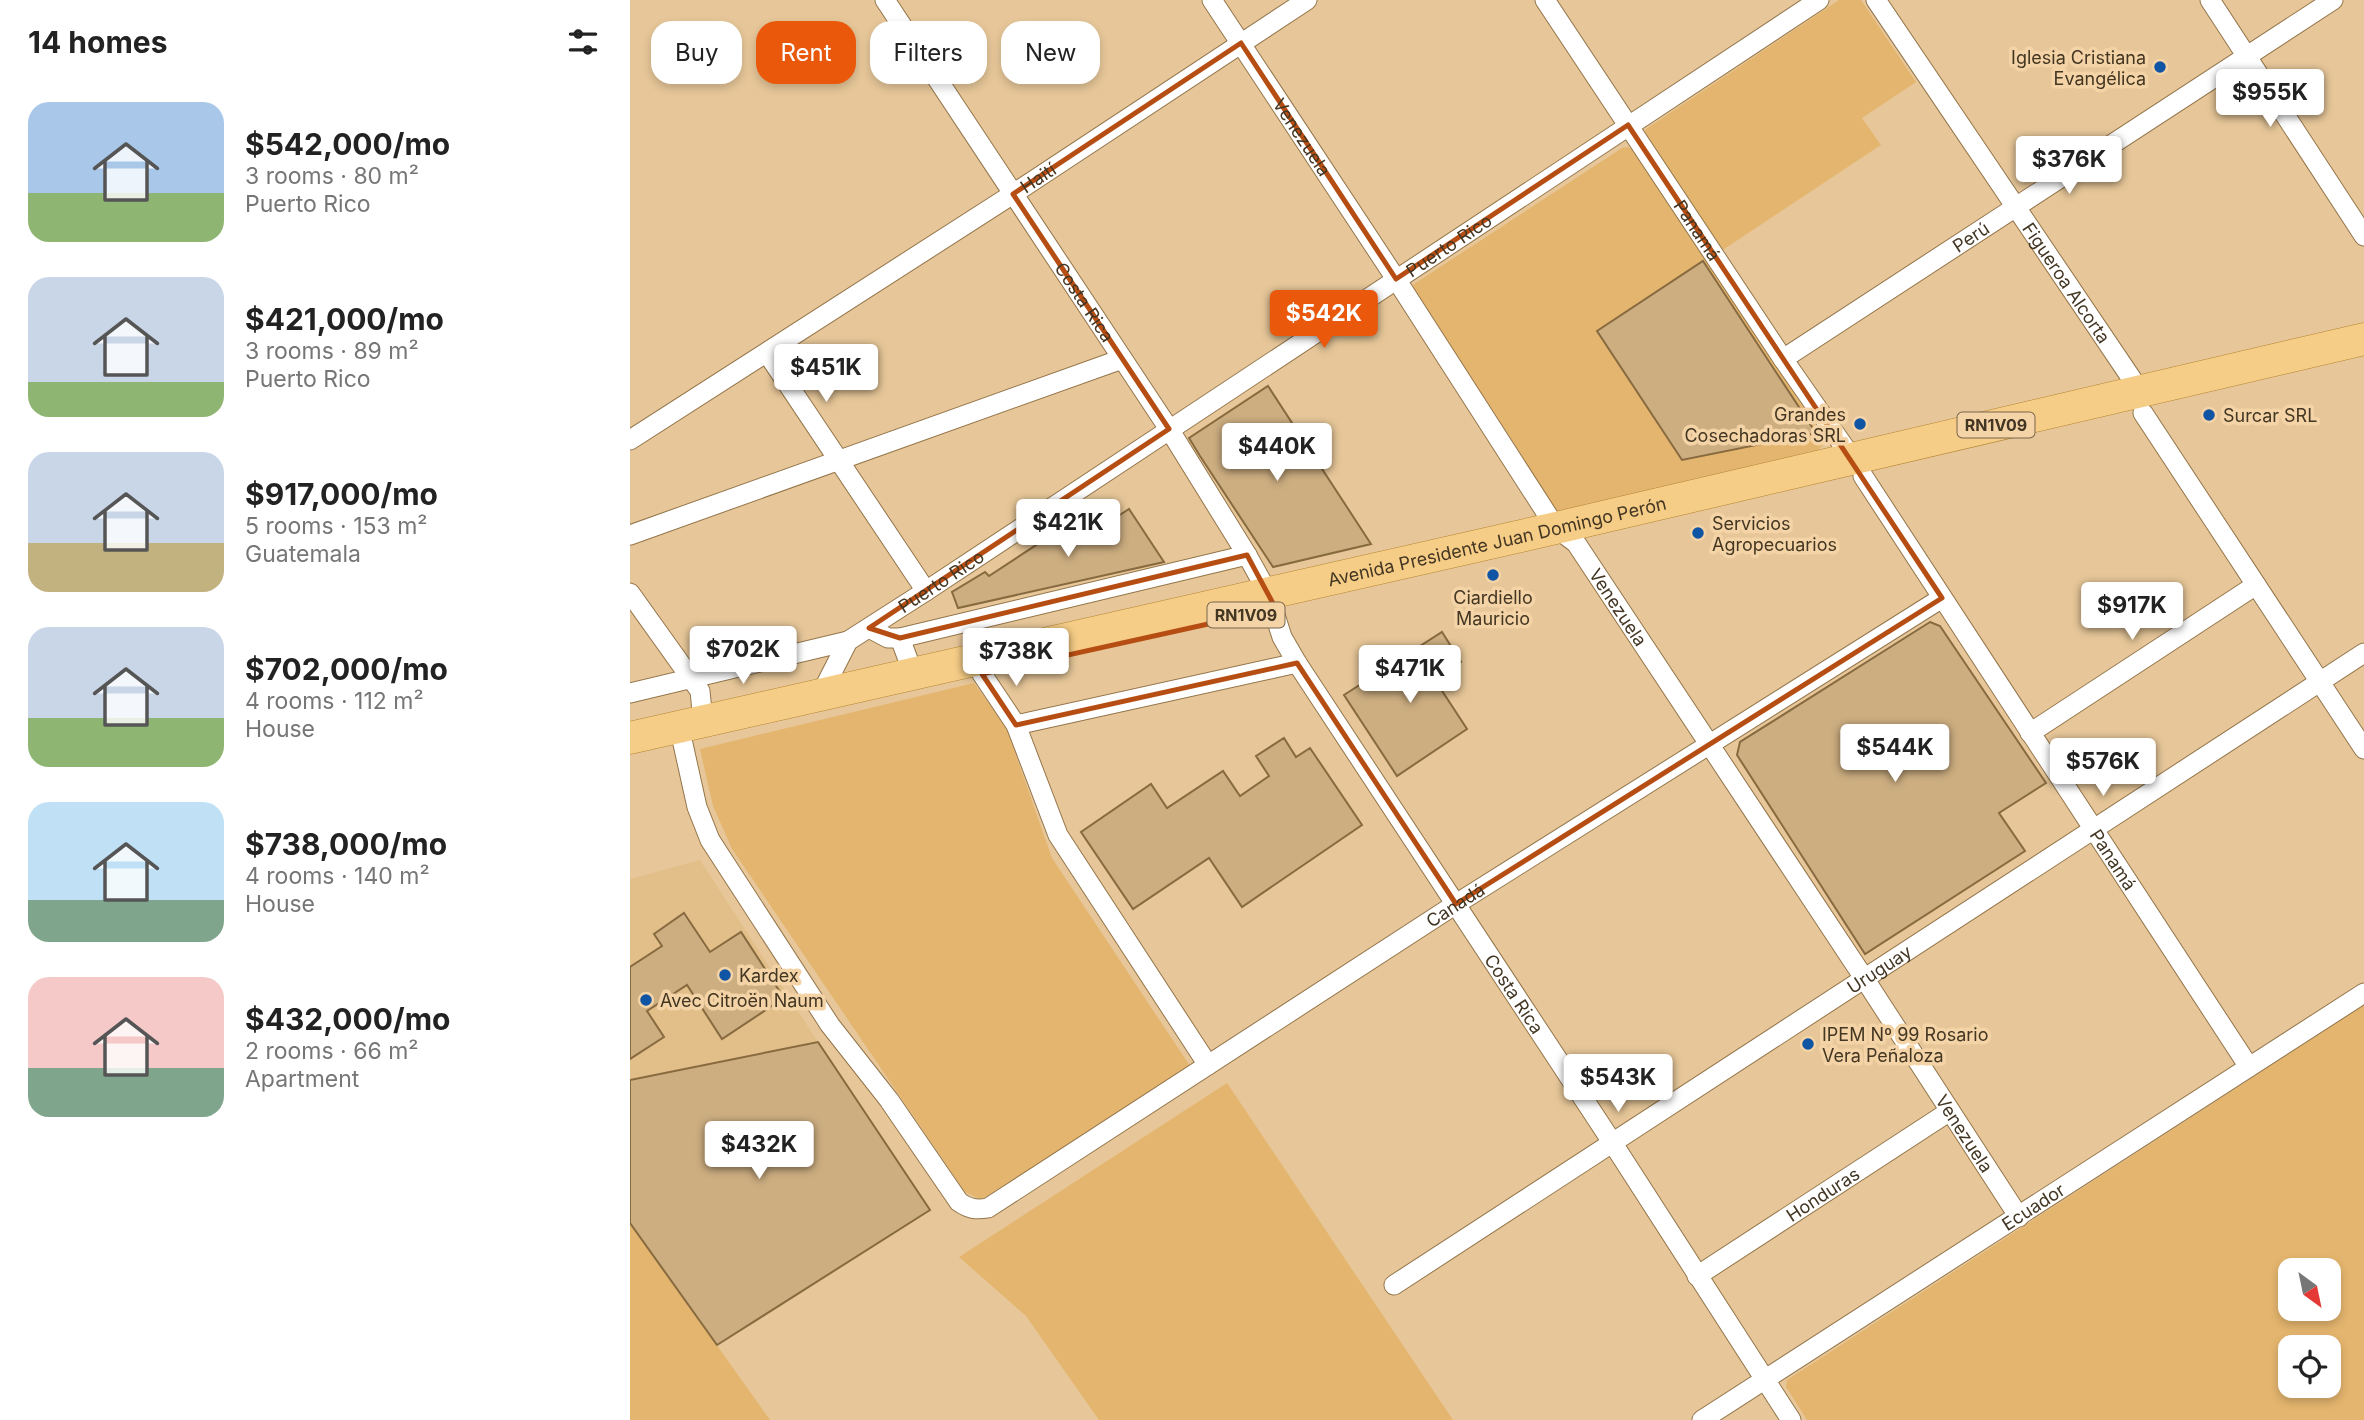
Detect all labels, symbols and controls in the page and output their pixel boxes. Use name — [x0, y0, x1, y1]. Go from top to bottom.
chip: Buy — [651, 21, 742, 84]
chip: Rent — [756, 21, 856, 84]
chip: Filters — [870, 21, 987, 84]
chip: New — [1001, 21, 1100, 84]
icon: filters — [564, 23, 602, 61]
text: 14 homes — [28, 24, 167, 60]
place label: Iglesia Cristiana Evangélica — [2011, 47, 2146, 89]
marker: Iglesia Cristiana Evangélica — [2152, 59, 2168, 75]
pin: $955K — [2221, 69, 2319, 129]
text: $955K — [2232, 78, 2308, 106]
street label: Venezuela — [1269, 94, 1335, 180]
text: $542,000/mo — [245, 126, 450, 162]
icon: home — [84, 130, 168, 214]
pin: $376K — [2020, 136, 2118, 196]
text: $376K — [2032, 145, 2106, 173]
street label: Haití — [1016, 158, 1060, 197]
text: 3 rooms · 80 m² — [245, 162, 419, 190]
text: Puerto Rico — [245, 190, 371, 218]
street label: Panamá — [1670, 196, 1725, 264]
street label: Puerto Rico — [1402, 209, 1496, 281]
street label: Perú — [1948, 217, 1993, 256]
street label: Figueroa Alcorta — [2019, 218, 2115, 347]
street label: Costa Rica — [1051, 258, 1119, 346]
pin: $542K — [1275, 290, 1373, 350]
text: $542K — [1286, 299, 1362, 327]
text: $421,000/mo — [245, 301, 444, 337]
icon: home — [84, 305, 168, 389]
text: 3 rooms · 89 m² — [245, 337, 419, 365]
pin: $451K — [777, 344, 875, 404]
text: $451K — [790, 353, 862, 381]
text: Puerto Rico — [245, 365, 371, 393]
place label: Grandes Cosechadoras SRL — [1684, 404, 1846, 446]
place label: Surcar SRL — [2223, 405, 2317, 426]
marker: Surcar SRL — [2201, 407, 2217, 423]
road number: RN1V09 — [1958, 412, 2034, 438]
marker: Grandes Cosechadoras SRL — [1852, 416, 1868, 432]
pin: $440K — [1228, 424, 1326, 483]
text: $440K — [1238, 432, 1316, 460]
text: $917,000/mo — [245, 476, 438, 512]
icon: home — [84, 480, 168, 564]
street label: Avenida Presidente Juan Domingo Perón — [1326, 492, 1668, 590]
pin: $421K — [1019, 500, 1117, 559]
text: $421K — [1032, 508, 1104, 536]
text: 5 rooms · 153 m² — [245, 512, 427, 540]
place label: Servicios Agropecuarios — [1712, 513, 1837, 555]
marker: Servicios Agropecuarios — [1690, 525, 1706, 541]
text: Guatemala — [245, 540, 361, 568]
street label: Puerto Rico — [894, 545, 988, 617]
street label: Venezuela — [1585, 564, 1652, 650]
marker: Ciardiello Mauricio — [1485, 567, 1501, 583]
pin: $917K — [2083, 582, 2181, 642]
place label: Ciardiello Mauricio — [1453, 587, 1533, 629]
text: $917K — [2097, 591, 2167, 619]
road number: RN1V09 — [1208, 602, 1284, 628]
pin: $702K — [694, 626, 792, 686]
pin: $738K — [967, 628, 1065, 688]
text: $702K — [706, 635, 780, 663]
text: $738K — [979, 637, 1053, 665]
pin: $471K — [1361, 646, 1459, 705]
text: $702,000/mo — [245, 651, 448, 687]
text: $471K — [1375, 654, 1445, 682]
icon: home — [84, 655, 168, 739]
text: 4 rooms · 112 m² — [245, 687, 424, 715]
text: House — [245, 715, 315, 743]
pin: $544K — [1846, 724, 1944, 784]
text: $544K — [1856, 733, 1934, 761]
pin: $576K — [2054, 738, 2152, 798]
text: $576K — [2066, 747, 2140, 775]
street label: Panamá — [2086, 825, 2141, 894]
text: $738,000/mo — [245, 826, 447, 862]
icon: home — [84, 830, 168, 914]
text: 4 rooms · 140 m² — [245, 862, 430, 890]
street label: Canadá — [1422, 878, 1488, 931]
text: House — [245, 890, 315, 918]
street label: Uruguay — [1843, 940, 1915, 998]
street label: Costa Rica — [1481, 950, 1548, 1037]
place label: Kardex — [739, 965, 799, 986]
marker: Kardex — [717, 967, 733, 983]
place label: Avec Citroën Naum — [660, 990, 824, 1011]
marker: Avec Citroën Naum — [638, 992, 654, 1008]
text: $432,000/mo — [245, 1001, 450, 1037]
icon: home — [84, 1005, 168, 1089]
place label: IPEM Nº 99 Rosario Vera Peñaloza — [1822, 1024, 1989, 1066]
marker: IPEM Nº 99 Rosario Vera Peñaloza — [1800, 1036, 1816, 1052]
text: 2 rooms · 66 m² — [245, 1037, 419, 1065]
pin: $543K — [1569, 1054, 1667, 1114]
text: $543K — [1580, 1063, 1656, 1091]
text: Apartment — [245, 1065, 359, 1093]
street label: Venezuela — [1932, 1090, 1998, 1176]
pin: $432K — [710, 1122, 808, 1181]
text: $432K — [721, 1130, 797, 1158]
street label: Honduras — [1782, 1163, 1863, 1226]
street label: Ecuador — [1998, 1178, 2069, 1234]
north arrow — [2278, 1258, 2342, 1321]
map controls — [2278, 1258, 2341, 1398]
button: locate — [2278, 1335, 2341, 1398]

